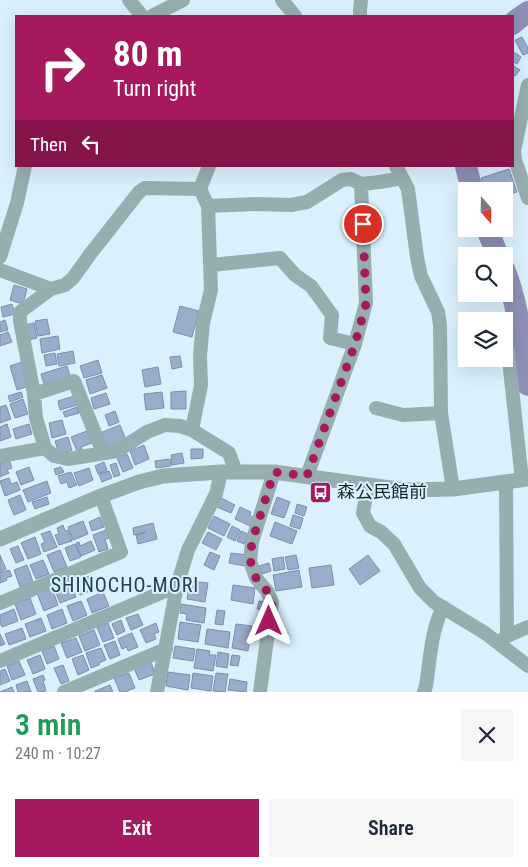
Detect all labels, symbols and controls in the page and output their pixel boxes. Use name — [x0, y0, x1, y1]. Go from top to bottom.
text: 80 m — [113, 34, 182, 75]
icon: right — [30, 35, 95, 100]
text: Turn right — [113, 76, 196, 101]
icon: left — [77, 130, 105, 158]
text: Then — [30, 133, 67, 156]
north arrow — [458, 182, 512, 238]
map controls — [458, 182, 513, 367]
pin — [342, 203, 384, 245]
icon: arrive — [349, 210, 377, 238]
button: search — [458, 247, 513, 302]
button: layers — [458, 312, 513, 367]
bus stop icon: 森公民館前 — [309, 480, 333, 504]
place label: 森公民館前 — [337, 481, 427, 502]
district label: SHINOCHO-MORI — [51, 573, 199, 597]
position arrow — [242, 594, 294, 646]
text: 3 min — [15, 707, 81, 742]
button: close — [461, 709, 513, 761]
text: 240 m · 10:27 — [15, 744, 101, 763]
button: Exit — [15, 799, 259, 857]
button: Share — [269, 799, 513, 857]

